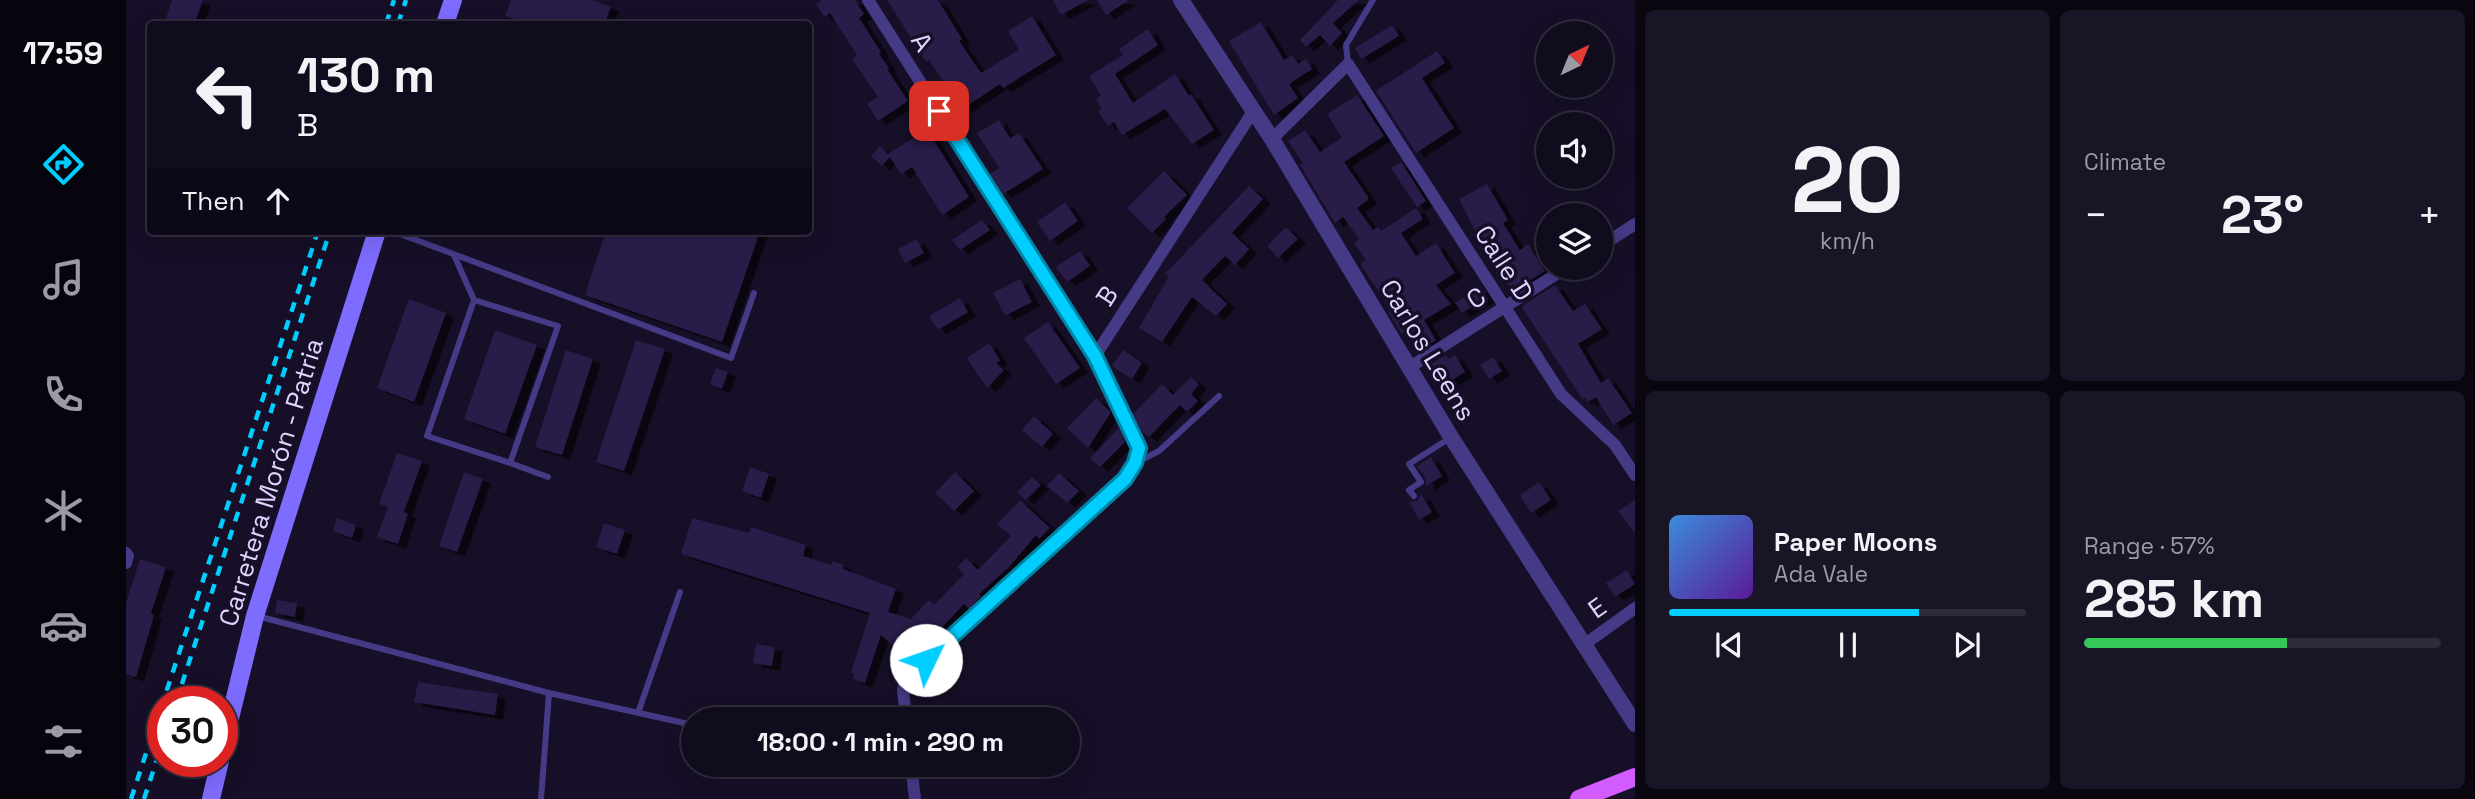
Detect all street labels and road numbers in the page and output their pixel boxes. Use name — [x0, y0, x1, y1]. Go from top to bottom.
street label: A — [903, 26, 941, 58]
street label: Calle D — [1468, 219, 1540, 307]
street label: Carlos Leens — [1373, 273, 1483, 427]
street label: B — [1088, 280, 1126, 312]
street label: C — [1461, 280, 1491, 316]
street label: Carretera Morón - Patria — [211, 334, 331, 630]
street label: E — [1581, 590, 1613, 626]

